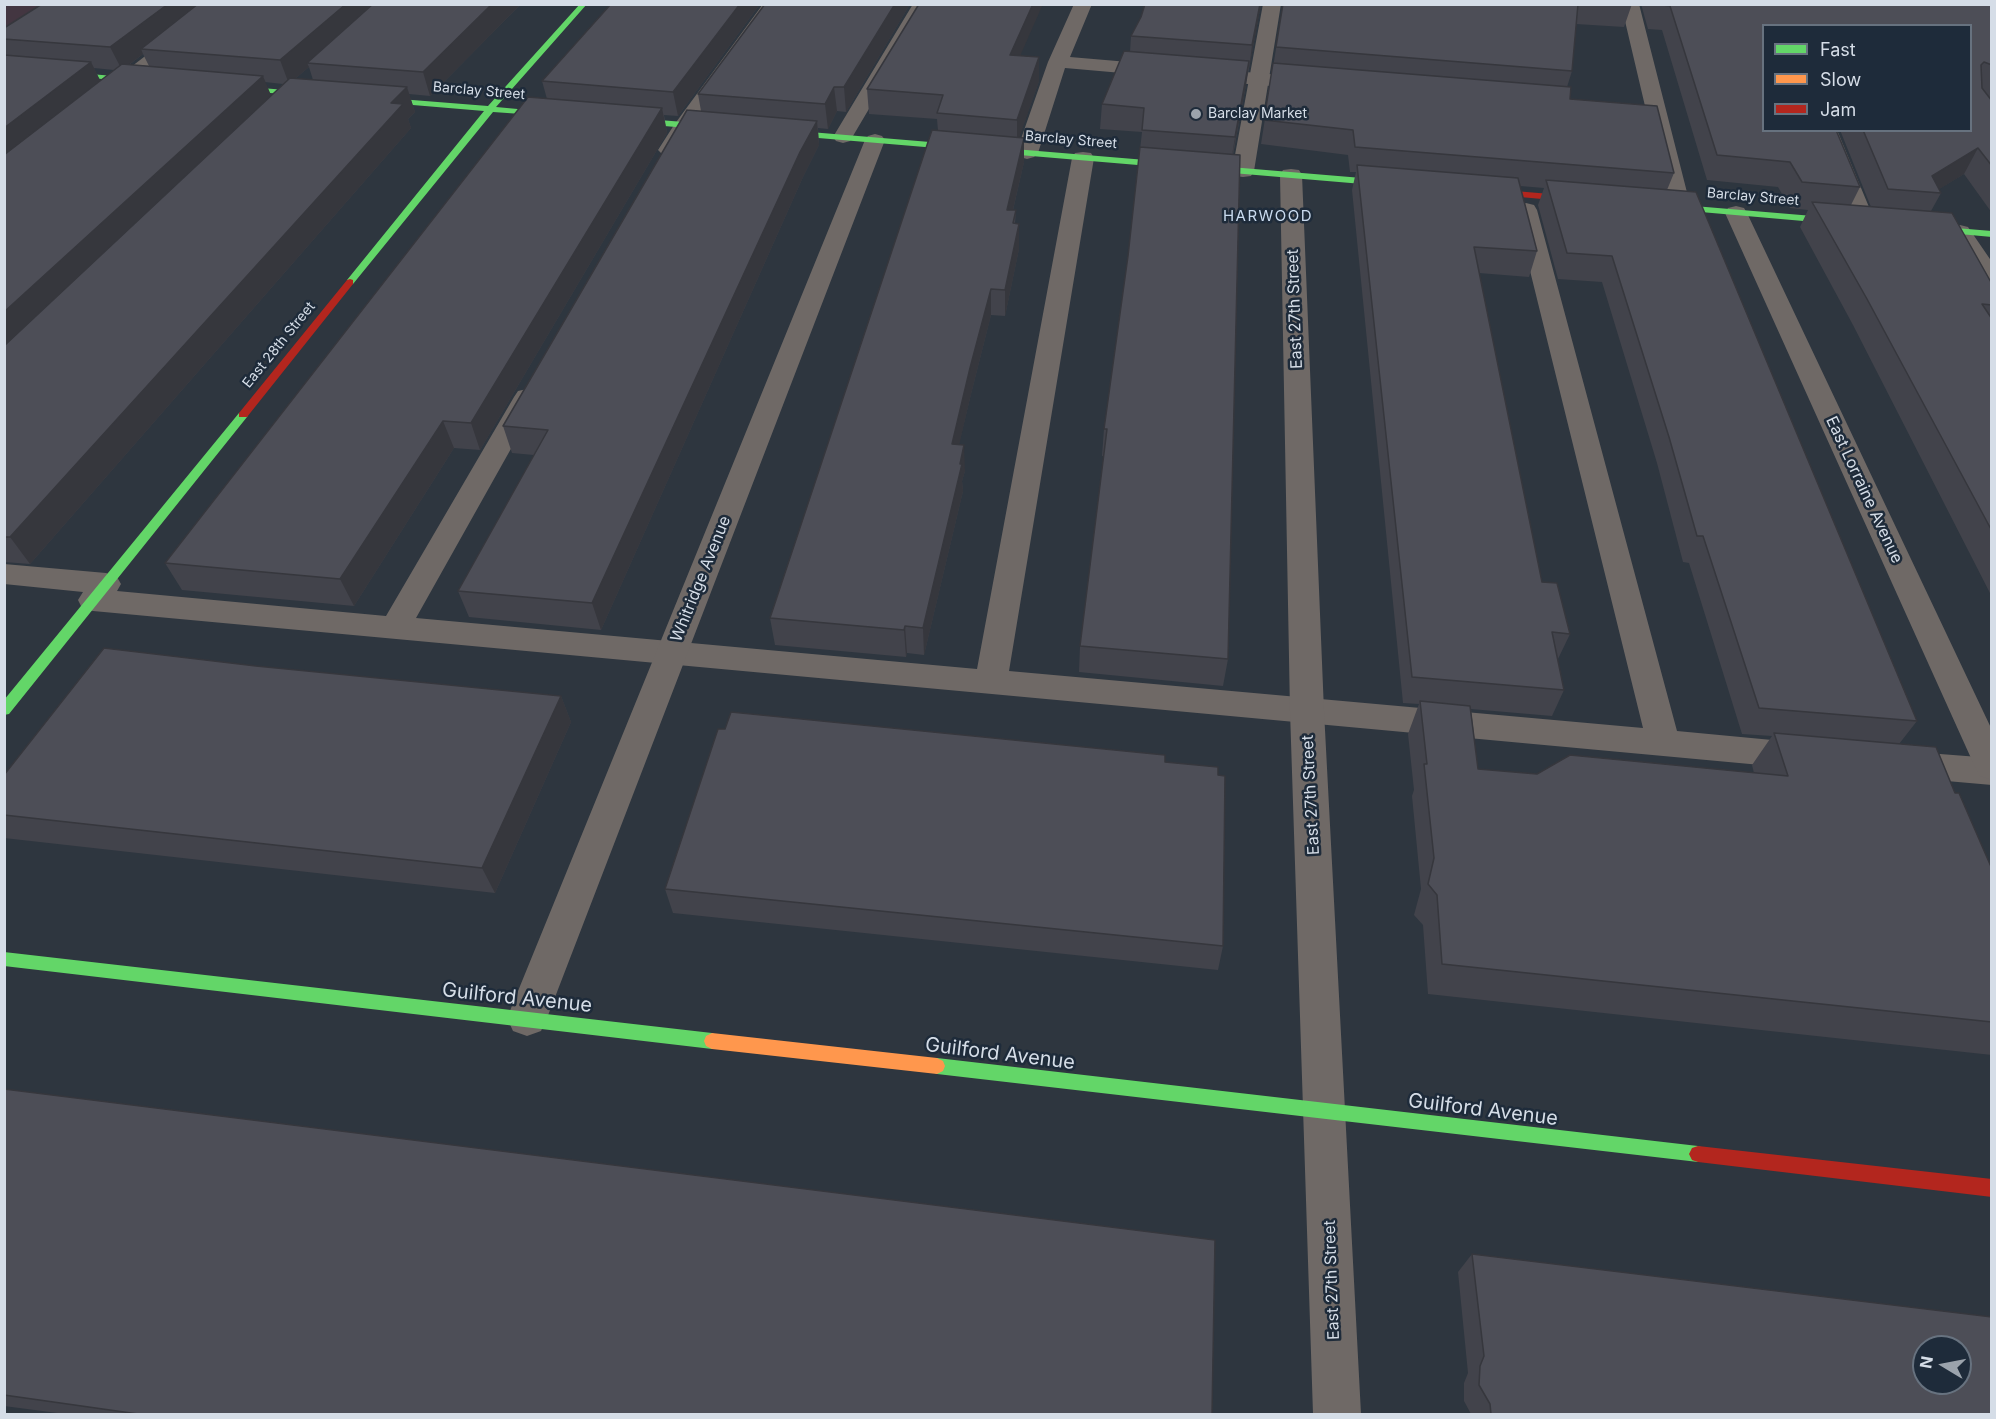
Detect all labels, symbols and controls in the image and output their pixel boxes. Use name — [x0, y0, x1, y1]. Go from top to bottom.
legend — [1762, 24, 1972, 132]
text: Fast — [1820, 39, 1856, 60]
text: Slow — [1820, 69, 1861, 90]
street label: Barclay Street — [432, 79, 526, 103]
text: Jam — [1820, 99, 1856, 120]
place label: Barclay Market — [1208, 106, 1307, 122]
marker: Barclay Market — [1189, 107, 1203, 121]
street label: Barclay Street — [1024, 128, 1118, 152]
street label: Barclay Street — [1706, 185, 1800, 209]
district label: HARWOOD — [1223, 207, 1313, 225]
street label: East 27th Street — [1283, 249, 1307, 369]
street label: East 28th Street — [239, 299, 319, 391]
street label: East Lorraine Avenue — [1821, 413, 1907, 567]
street label: Whitridge Avenue — [667, 513, 735, 645]
street label: East 27th Street — [1298, 735, 1324, 855]
street label: Guilford Avenue — [441, 978, 593, 1018]
street label: Guilford Avenue — [924, 1033, 1076, 1075]
street label: Guilford Avenue — [1407, 1089, 1559, 1131]
street label: East 27th Street — [1320, 1220, 1344, 1340]
north arrow — [1912, 1335, 1972, 1395]
text: N — [1915, 1354, 1937, 1370]

